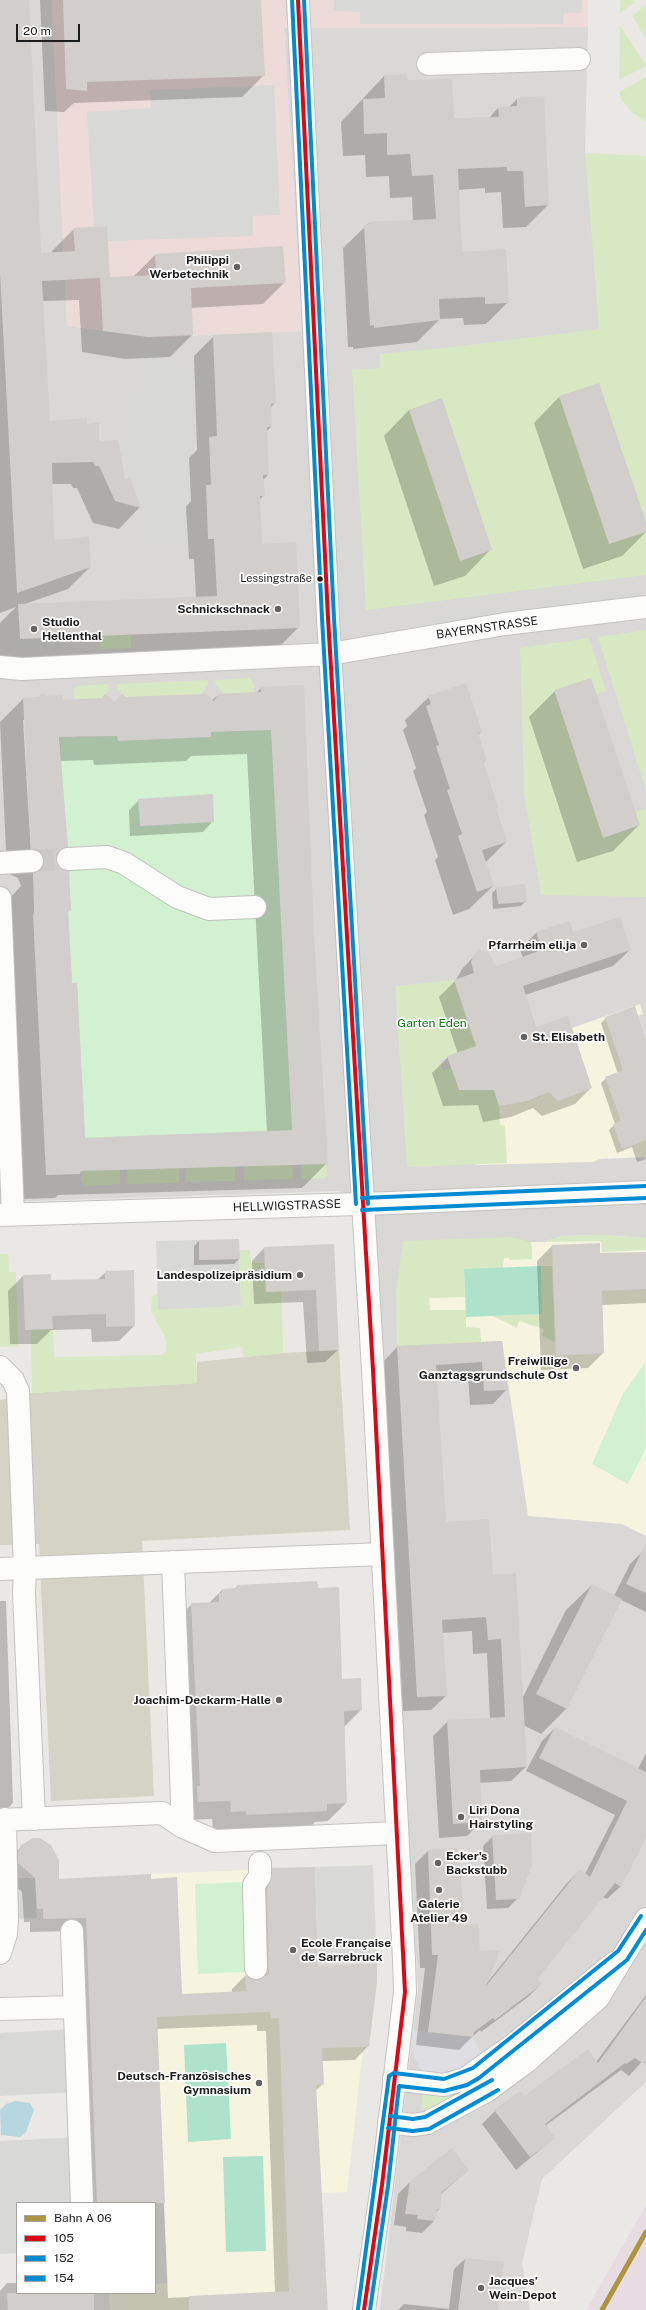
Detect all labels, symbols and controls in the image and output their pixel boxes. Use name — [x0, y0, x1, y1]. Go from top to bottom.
scale bar — [18, 16, 82, 42]
text: 20 m — [23, 24, 51, 38]
place label: Philippi Werbetechnik — [149, 253, 229, 281]
marker: Philippi Werbetechnik — [232, 262, 242, 272]
place label: Lessingstraße — [240, 572, 312, 586]
marker: Lessingstraße — [315, 574, 325, 584]
place label: Schnickschnack — [177, 602, 270, 616]
marker: Schnickschnack — [273, 604, 283, 614]
street label: BAYERNSTRASSE — [435, 614, 539, 642]
place label: Studio Hellenthal — [42, 615, 102, 643]
marker: Studio Hellenthal — [29, 624, 39, 634]
place label: Pfarrheim eli.ja — [488, 938, 576, 952]
marker: Pfarrheim eli.ja — [579, 940, 589, 950]
park label: Garten Eden — [397, 1016, 467, 1030]
place label: St. Elisabeth — [532, 1030, 605, 1044]
marker: St. Elisabeth — [519, 1032, 529, 1042]
street label: HELLWIGSTRASSE — [233, 1197, 341, 1215]
place label: Landespolizeipräsidium — [157, 1268, 292, 1282]
marker: Landespolizeipräsidium — [295, 1270, 305, 1280]
place label: Freiwillige Ganztagsgrundschule Ost — [419, 1354, 568, 1382]
marker: Freiwillige Ganztagsgrundschule Ost — [571, 1363, 581, 1373]
place label: Joachim-Deckarm-Halle — [134, 1693, 271, 1707]
marker: Joachim-Deckarm-Halle — [274, 1695, 284, 1705]
place label: Liri Dona Hairstyling — [469, 1803, 533, 1831]
marker: Liri Dona Hairstyling — [456, 1812, 466, 1822]
place label: Ecker's Backstubb — [446, 1849, 507, 1877]
marker: Ecker's Backstubb — [433, 1858, 443, 1868]
marker: Galerie Atelier 49 — [434, 1885, 444, 1895]
place label: Galerie Atelier 49 — [410, 1897, 468, 1925]
place label: Ecole Française de Sarrebruck — [301, 1936, 391, 1964]
marker: Ecole Française de Sarrebruck — [288, 1945, 298, 1955]
place label: Deutsch-Französisches Gymnasium — [117, 2069, 251, 2097]
marker: Deutsch-Französisches Gymnasium — [254, 2078, 264, 2088]
legend — [16, 2202, 156, 2294]
text: Bahn A 06 — [54, 2211, 112, 2225]
text: 105 — [54, 2231, 74, 2245]
text: 152 — [54, 2251, 74, 2265]
text: 154 — [54, 2271, 74, 2285]
place label: Jacques’ Wein-Depot — [489, 2274, 556, 2302]
marker: Jacques’ Wein-Depot — [476, 2283, 486, 2293]

